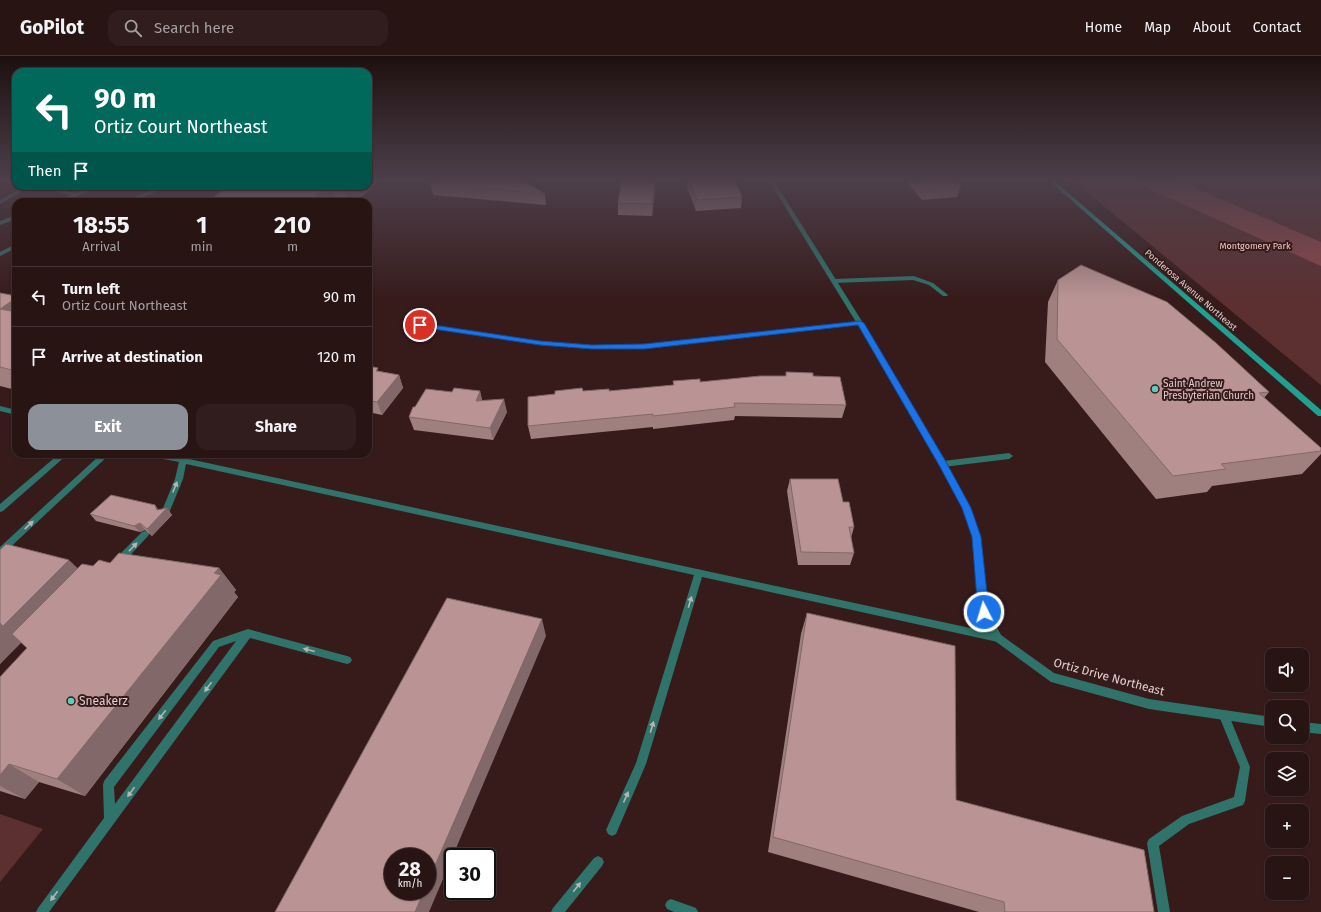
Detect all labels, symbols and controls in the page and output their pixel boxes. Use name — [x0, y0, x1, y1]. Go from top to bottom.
search box — [108, 10, 388, 46]
text: GoPilot — [20, 16, 84, 39]
icon: search — [122, 17, 144, 39]
text: Search here — [154, 19, 234, 37]
text: Home — [1085, 19, 1122, 36]
text: Map — [1144, 19, 1171, 36]
text: About — [1193, 19, 1231, 36]
text: Contact — [1253, 19, 1301, 36]
text: 90 m — [94, 82, 156, 115]
icon: left — [28, 84, 80, 136]
text: Ortiz Court Northeast — [94, 116, 267, 138]
icon: arrive — [70, 160, 92, 182]
text: Then — [28, 162, 62, 180]
text: 18:55 — [73, 211, 130, 239]
text: 1 — [196, 211, 207, 239]
text: 210 — [274, 211, 311, 239]
text: Arrival — [82, 239, 120, 254]
text: min — [191, 239, 213, 254]
text: m — [287, 239, 298, 254]
park label: Montgomery Park — [1219, 241, 1291, 251]
street label: Ponderosa Avenue Northeast — [1143, 247, 1240, 333]
text: Turn left — [62, 280, 120, 298]
icon: left — [28, 286, 50, 308]
text: 90 m — [323, 288, 356, 306]
text: Ortiz Court Northeast — [62, 298, 187, 313]
pin — [403, 308, 437, 342]
icon: arrive — [409, 314, 431, 336]
icon: arrive — [28, 346, 50, 368]
text: Arrive at destination — [62, 348, 203, 366]
text: 120 m — [317, 348, 356, 366]
place label: Saint Andrew Presbyterian Church — [1163, 378, 1254, 402]
marker: Saint Andrew Presbyterian Church — [1150, 384, 1160, 394]
button: Exit — [28, 404, 188, 450]
button: Share — [196, 404, 356, 450]
one-way arrow — [173, 481, 179, 493]
one-way arrow — [24, 520, 34, 530]
one-way arrow — [128, 542, 138, 552]
position arrow — [963, 591, 1005, 633]
one-way arrow — [687, 596, 693, 608]
one-way arrow — [303, 646, 315, 652]
map controls — [1265, 648, 1309, 900]
button: sound — [1265, 648, 1309, 692]
street label: Ortiz Drive Northeast — [1052, 655, 1167, 699]
one-way arrow — [204, 682, 213, 693]
place label: Sneakerz — [79, 694, 128, 708]
marker: Sneakerz — [66, 696, 76, 706]
button: search — [1265, 700, 1309, 744]
one-way arrow — [158, 709, 166, 720]
one-way arrow — [649, 720, 655, 732]
button: layers — [1265, 752, 1309, 796]
one-way arrow — [127, 786, 135, 797]
one-way arrow — [624, 791, 630, 803]
button: + — [1265, 804, 1309, 848]
speed limit sign: 30 — [444, 848, 496, 900]
button: − — [1265, 856, 1309, 900]
text: 28 — [399, 857, 421, 881]
text: km/h — [398, 878, 422, 890]
one-way arrow — [572, 881, 581, 892]
one-way arrow — [50, 891, 58, 902]

